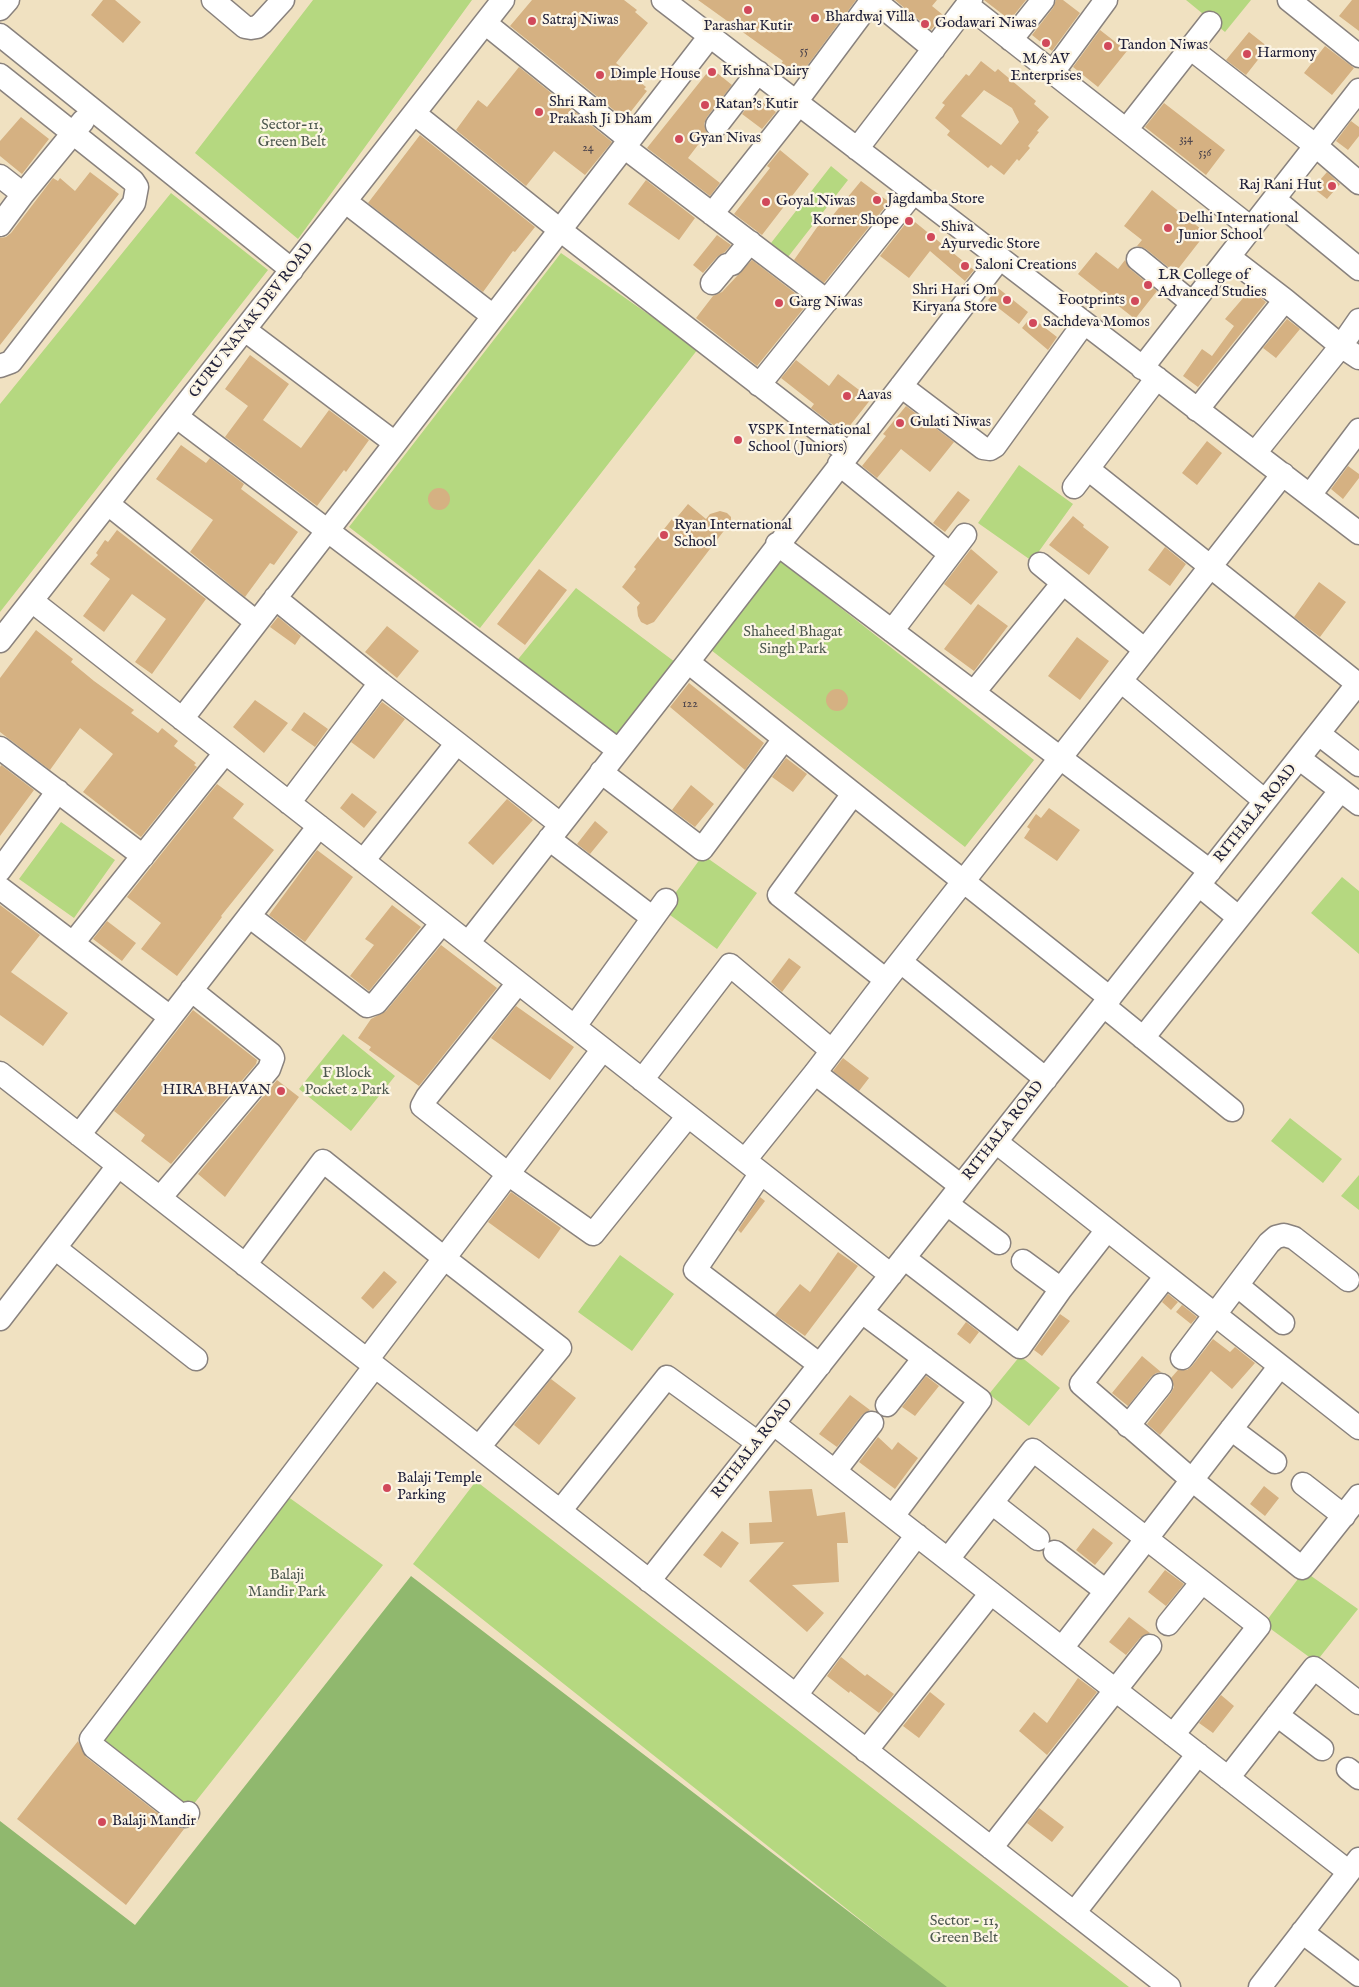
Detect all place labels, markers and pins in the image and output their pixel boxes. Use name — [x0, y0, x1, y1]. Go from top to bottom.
marker: Parashar Kutir — [742, 4, 754, 16]
place label: Bhardwaj Villa — [825, 9, 914, 27]
place label: Satraj Niwas — [542, 12, 618, 30]
marker: Bhardwaj Villa — [809, 12, 821, 24]
marker: Satraj Niwas — [526, 15, 538, 27]
place label: Godawari Niwas — [935, 15, 1037, 33]
place label: Parashar Kutir — [704, 18, 792, 36]
marker: Godawari Niwas — [919, 18, 931, 30]
marker: M/s AV Enterprises — [1040, 37, 1052, 49]
place label: Tandon Niwas — [1118, 37, 1208, 55]
marker: Tandon Niwas — [1102, 40, 1114, 52]
place label: Harmony — [1257, 45, 1317, 63]
marker: Harmony — [1241, 48, 1253, 60]
place label: M/s AV Enterprises — [1011, 51, 1081, 86]
place label: Krishna Dairy — [722, 63, 809, 81]
place label: Dimple House — [610, 66, 701, 84]
marker: Krishna Dairy — [706, 66, 718, 78]
marker: Dimple House — [594, 69, 606, 81]
place label: Shri Ram Prakash Ji Dham — [549, 94, 652, 129]
place label: Ratan's Kutir — [715, 96, 798, 114]
marker: Ratan's Kutir — [699, 99, 711, 111]
marker: Shri Ram Prakash Ji Dham — [533, 106, 545, 118]
place label: Gyan Nivas — [689, 130, 761, 148]
marker: Gyan Nivas — [673, 133, 685, 145]
place label: Raj Rani Hut — [1239, 177, 1322, 195]
marker: Raj Rani Hut — [1326, 180, 1338, 192]
place label: Jagdamba Store — [887, 191, 984, 209]
place label: Goyal Niwas — [776, 193, 855, 211]
marker: Jagdamba Store — [871, 194, 883, 206]
marker: Goyal Niwas — [760, 196, 772, 208]
place label: Delhi International Junior School — [1178, 210, 1298, 245]
place label: Korner Shope — [812, 212, 899, 230]
marker: Korner Shope — [903, 215, 915, 227]
place label: Shiva Ayurvedic Store — [941, 219, 1040, 254]
marker: Delhi International Junior School — [1162, 222, 1174, 234]
marker: Shiva Ayurvedic Store — [925, 231, 937, 243]
place label: Saloni Creations — [975, 257, 1076, 275]
marker: Saloni Creations — [959, 260, 971, 272]
place label: LR College of Advanced Studies — [1158, 267, 1266, 302]
marker: LR College of Advanced Studies — [1142, 279, 1154, 291]
place label: Shri Hari Om Kiryana Store — [912, 282, 997, 317]
place label: Footprints — [1058, 292, 1125, 310]
place label: Garg Niwas — [789, 294, 863, 312]
marker: Shri Hari Om Kiryana Store — [1001, 294, 1013, 306]
marker: Footprints — [1129, 295, 1141, 307]
marker: Garg Niwas — [773, 297, 785, 309]
place label: Sachdeva Momos — [1043, 314, 1150, 332]
marker: Sachdeva Momos — [1027, 317, 1039, 329]
place label: Aavas — [857, 387, 892, 405]
marker: Aavas — [841, 390, 853, 402]
place label: Gulati Niwas — [910, 414, 991, 432]
marker: Gulati Niwas — [894, 417, 906, 429]
place label: VSPK International School (Juniors) — [748, 422, 870, 457]
marker: VSPK International School (Juniors) — [732, 434, 744, 446]
place label: Ryan International School — [674, 517, 792, 552]
marker: Ryan International School — [658, 529, 670, 541]
place label: HIRA BHAVAN — [163, 1082, 271, 1100]
marker: HIRA BHAVAN — [275, 1085, 287, 1097]
place label: Balaji Temple Parking — [397, 1470, 482, 1505]
marker: Balaji Temple Parking — [381, 1482, 393, 1494]
place label: Balaji Mandir — [112, 1813, 196, 1831]
marker: Balaji Mandir — [96, 1816, 108, 1828]

